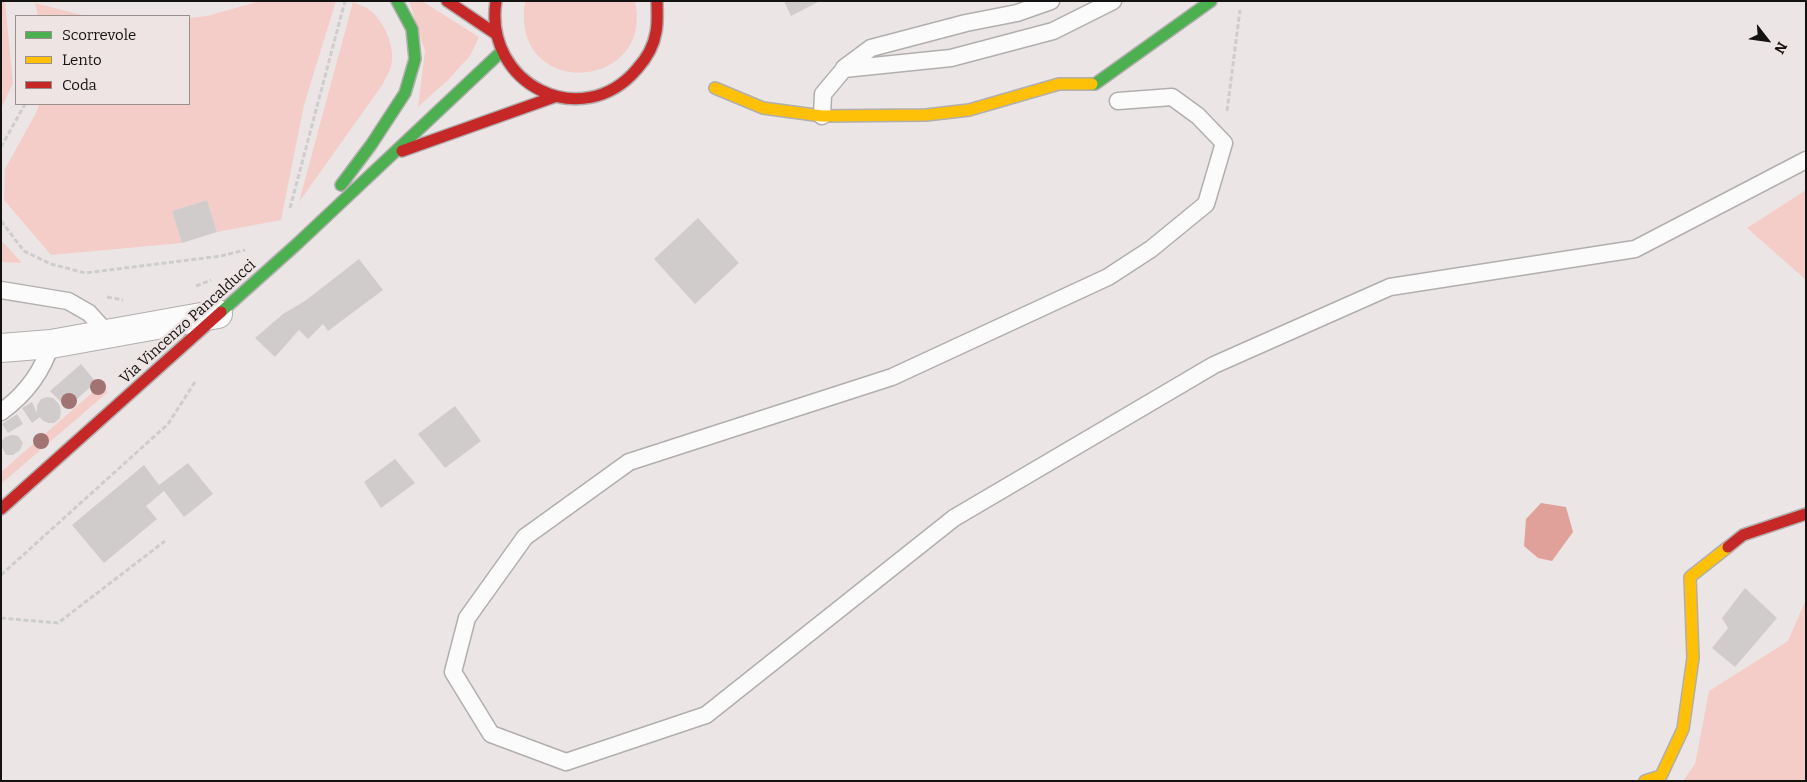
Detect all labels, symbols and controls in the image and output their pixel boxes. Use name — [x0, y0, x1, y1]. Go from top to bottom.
legend — [15, 15, 190, 105]
north arrow — [1742, 15, 1792, 65]
text: Scorrevole — [62, 26, 136, 44]
text: N — [1770, 39, 1790, 57]
text: Lento — [62, 51, 102, 69]
text: Coda — [62, 76, 97, 94]
street label: Via Vincenzo Pancalducci — [116, 256, 260, 388]

